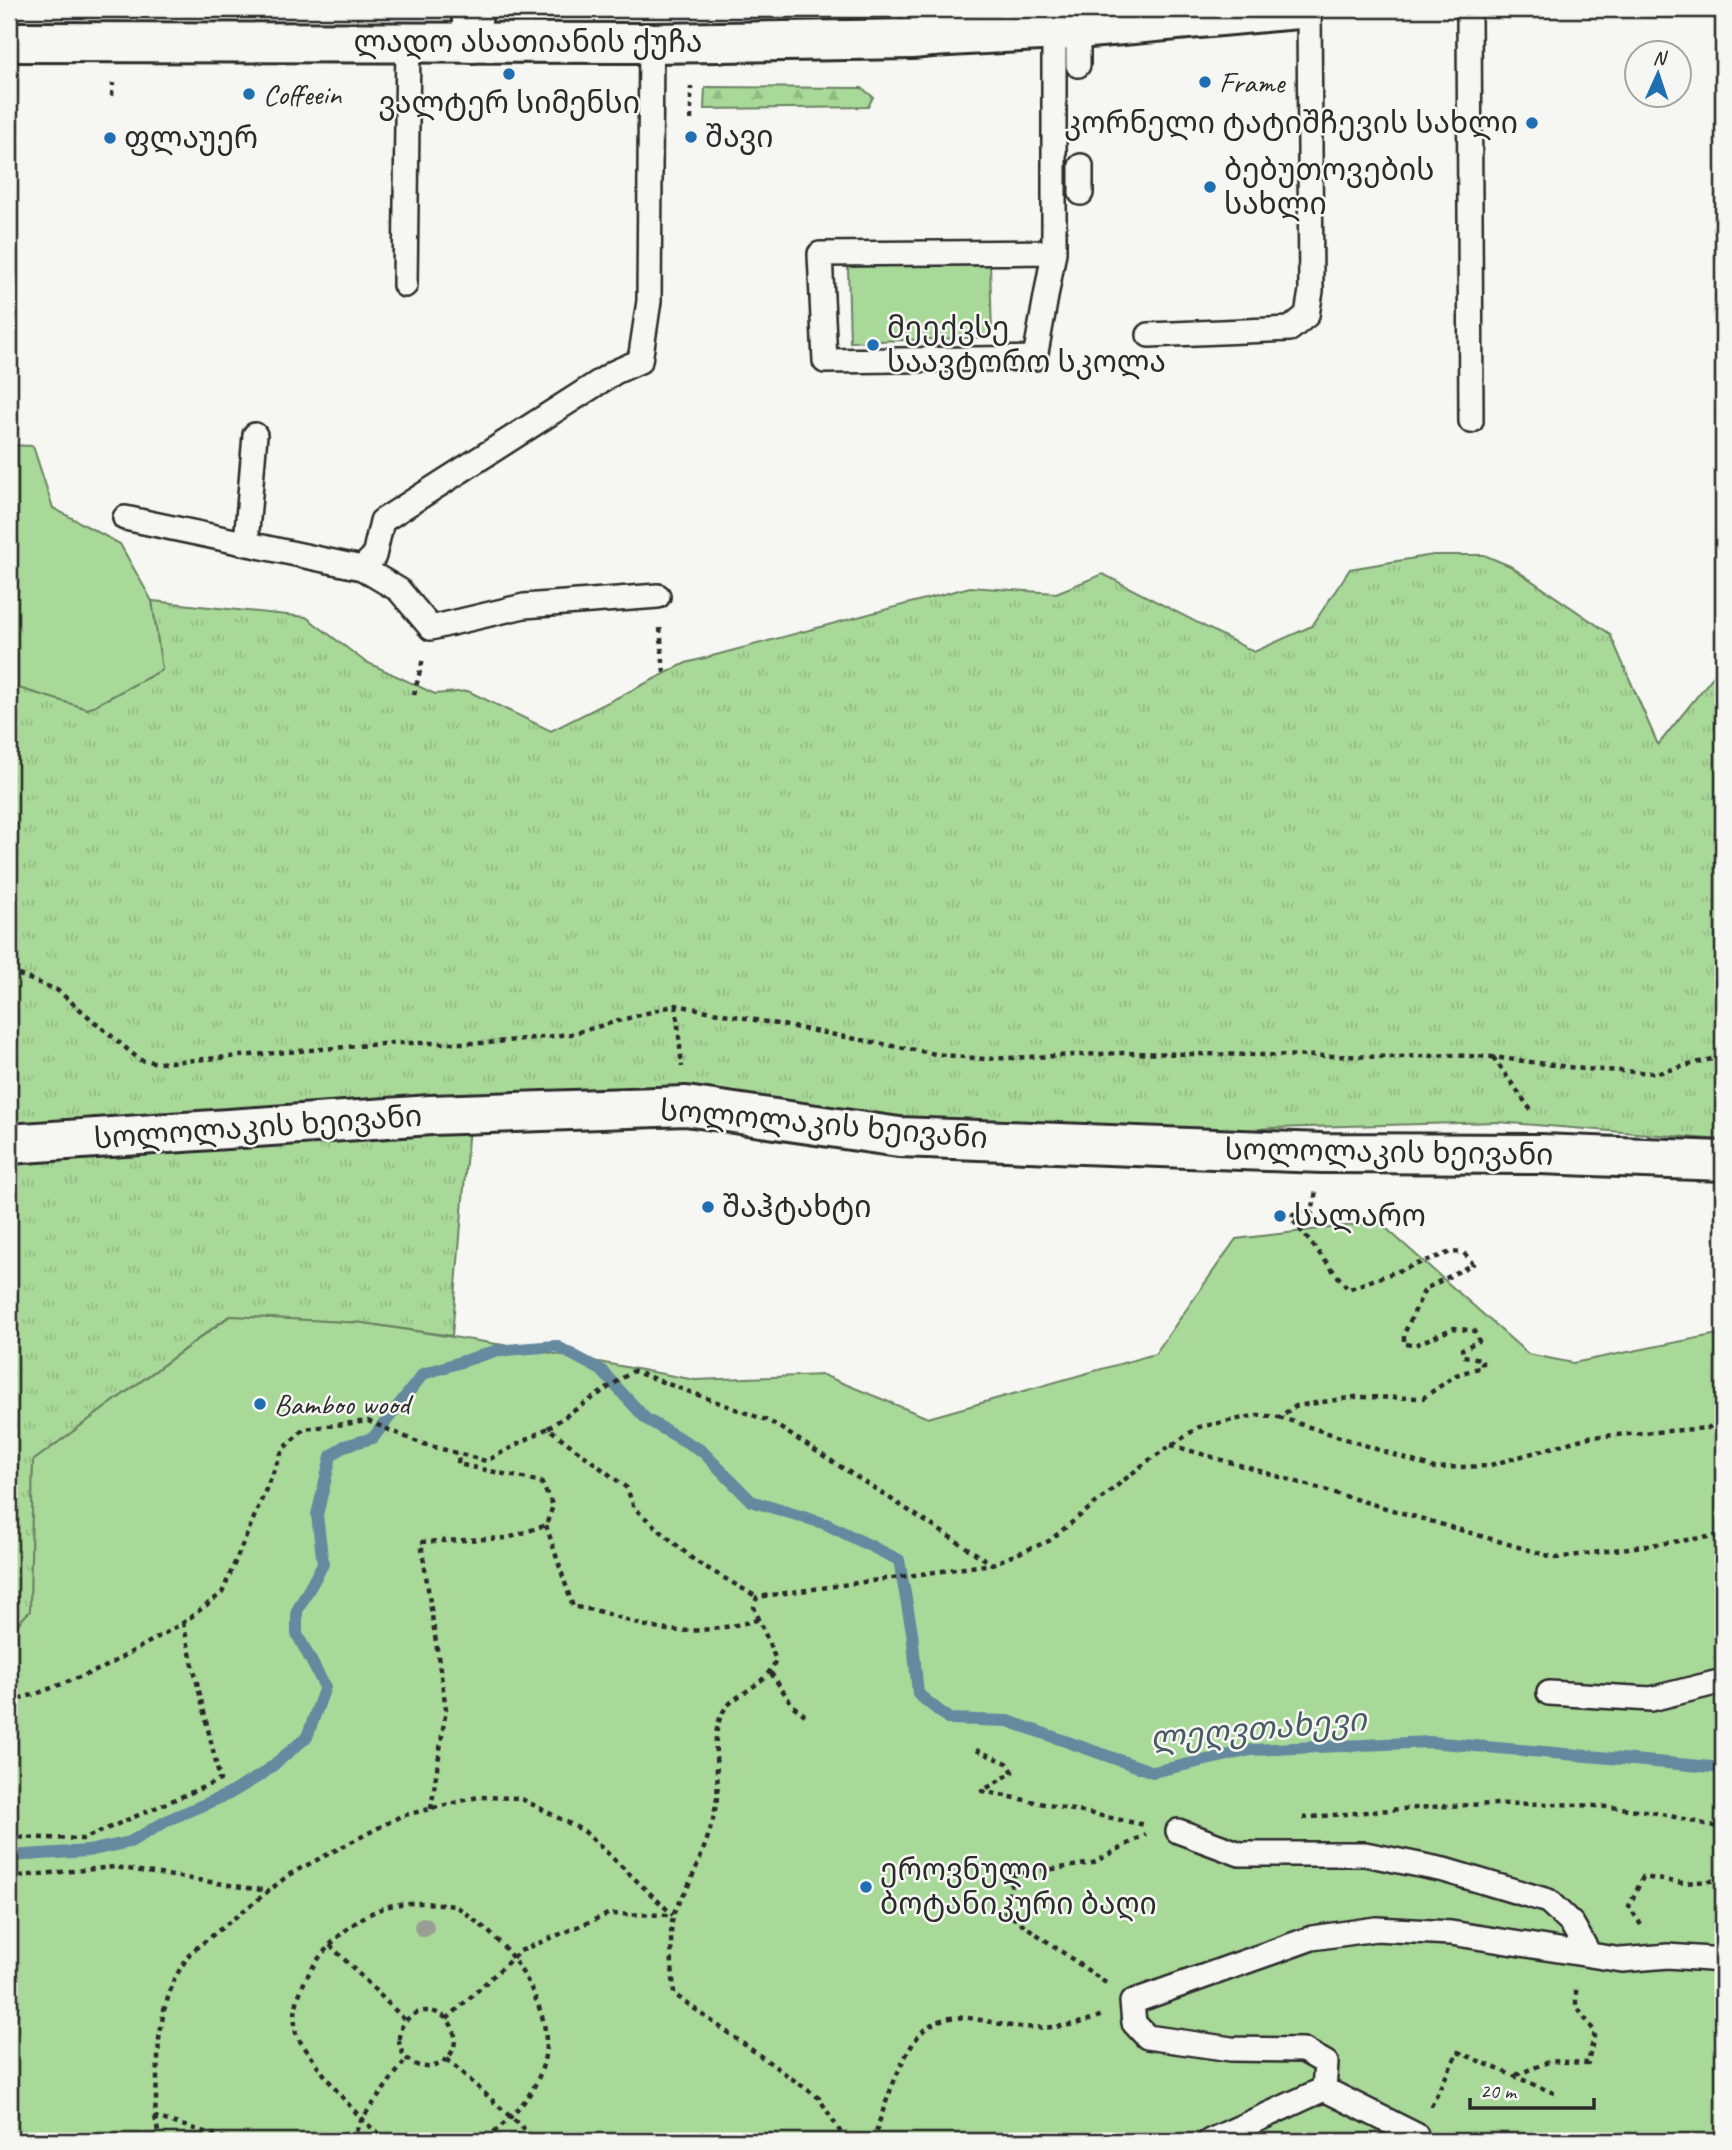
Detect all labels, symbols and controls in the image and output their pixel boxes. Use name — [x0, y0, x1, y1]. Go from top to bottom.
street label: ლადო ასათიანის ქუჩა — [353, 23, 703, 61]
north arrow — [1624, 38, 1694, 108]
text: N — [1652, 46, 1669, 70]
place label: Frame — [1219, 63, 1286, 101]
marker: ვალტერ სიმენსი — [501, 66, 517, 82]
marker: Frame — [1197, 74, 1213, 90]
place label: Coffeein — [263, 75, 343, 113]
place label: ვალტერ სიმენსი — [378, 84, 640, 122]
marker: Coffeein — [241, 86, 257, 102]
place label: კორნელი ტატიშჩევის სახლი — [1064, 104, 1518, 142]
marker: კორნელი ტატიშჩევის სახლი — [1524, 115, 1540, 131]
place label: შავი — [705, 118, 773, 156]
place label: ფლაუერ — [124, 119, 258, 157]
marker: შავი — [683, 129, 699, 145]
marker: ფლაუერ — [102, 130, 118, 146]
place label: ბებუთოვების სახლი — [1224, 151, 1434, 223]
marker: ბებუთოვების სახლი — [1202, 179, 1218, 195]
place label: მეექვსე საავტორო სკოლა — [887, 309, 1166, 381]
marker: მეექვსე საავტორო სკოლა — [865, 337, 881, 353]
street label: სოლოლაკის ხეივანი — [659, 1091, 989, 1157]
street label: სოლოლაკის ხეივანი — [93, 1097, 423, 1157]
street label: სოლოლაკის ხეივანი — [1224, 1130, 1554, 1174]
place label: შაჰტახტი — [722, 1188, 872, 1226]
place label: სალარო — [1294, 1197, 1426, 1235]
marker: შაჰტახტი — [700, 1199, 716, 1215]
marker: სალარო — [1272, 1208, 1288, 1224]
place label: Bamboo wood — [274, 1385, 414, 1423]
marker: Bamboo wood — [252, 1396, 268, 1412]
water label: ლეღვთახევი — [1148, 1699, 1370, 1759]
place label: ეროვნული ბოტანიკური ბაღი — [880, 1851, 1157, 1923]
marker: ეროვნული ბოტანიკური ბაღი — [858, 1879, 874, 1895]
scale bar — [1470, 2066, 1594, 2110]
text: 20 m — [1480, 2078, 1518, 2104]

